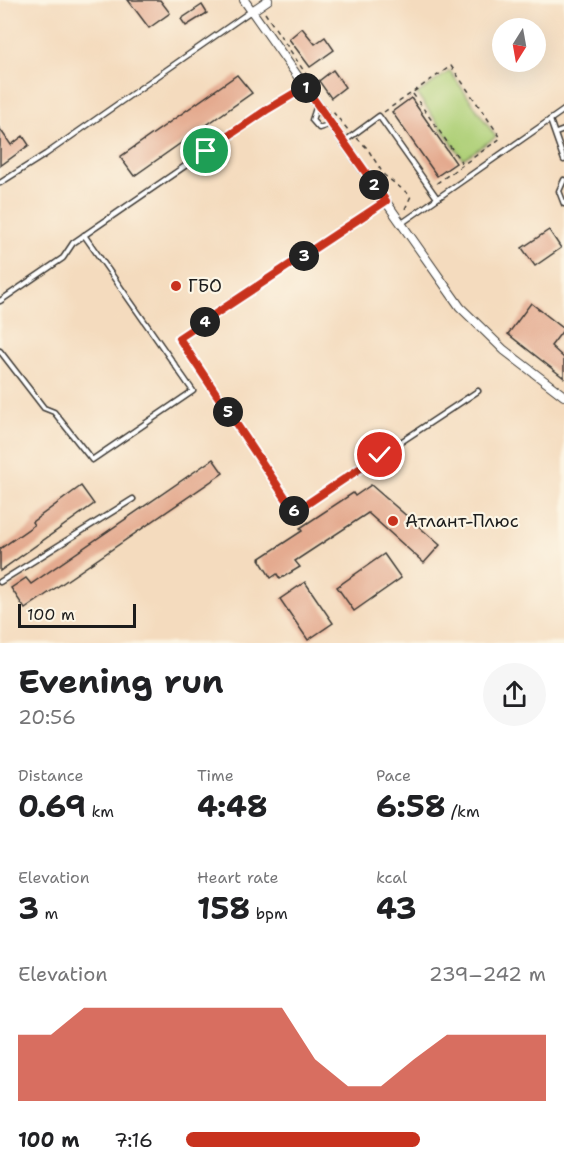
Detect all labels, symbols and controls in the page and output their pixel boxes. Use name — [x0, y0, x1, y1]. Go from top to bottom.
north arrow — [492, 18, 546, 72]
map controls — [492, 18, 546, 72]
pin: 1 — [291, 73, 321, 103]
text: 1 — [302, 77, 310, 98]
pin — [180, 125, 231, 176]
icon: arrive — [189, 134, 222, 167]
pin: 2 — [359, 170, 389, 200]
text: 2 — [368, 174, 380, 195]
pin: 3 — [289, 241, 319, 271]
text: 3 — [298, 245, 310, 266]
place label: ГБО — [188, 274, 222, 298]
marker: ГБО — [169, 279, 183, 293]
pin: 4 — [190, 307, 220, 337]
text: 4 — [199, 311, 211, 332]
pin: 5 — [213, 397, 243, 427]
text: 5 — [223, 401, 233, 422]
pin — [354, 429, 405, 480]
icon: check — [363, 438, 396, 471]
pin: 6 — [279, 496, 309, 526]
text: 6 — [288, 500, 300, 521]
place label: Атлант-Плюс — [405, 509, 519, 533]
marker: Атлант-Плюс — [386, 514, 400, 528]
scale bar — [18, 601, 136, 628]
text: 100 m — [27, 604, 75, 625]
text: Evening run — [18, 659, 224, 704]
button: share — [483, 663, 546, 726]
text: 20:56 — [18, 704, 76, 730]
text: Distance — [18, 765, 84, 786]
text: Time — [197, 765, 234, 786]
text: Pace — [376, 765, 411, 786]
text: 0.69 — [18, 786, 86, 827]
text: 4:48 — [197, 786, 268, 827]
text: 6:58 — [376, 786, 446, 827]
text: km — [86, 801, 114, 822]
text: /km — [446, 801, 480, 822]
text: Elevation — [18, 867, 90, 888]
text: Heart rate — [197, 867, 279, 888]
text: kcal — [376, 867, 407, 888]
text: 3 — [18, 888, 39, 929]
text: 158 — [197, 888, 250, 929]
text: 43 — [376, 888, 416, 929]
text: m — [39, 903, 58, 924]
text: bpm — [250, 903, 288, 924]
text: Elevation — [18, 961, 108, 987]
text: 239–242 m — [429, 961, 546, 987]
text: 100 m — [18, 1127, 80, 1153]
text: 7:16 — [114, 1127, 153, 1153]

